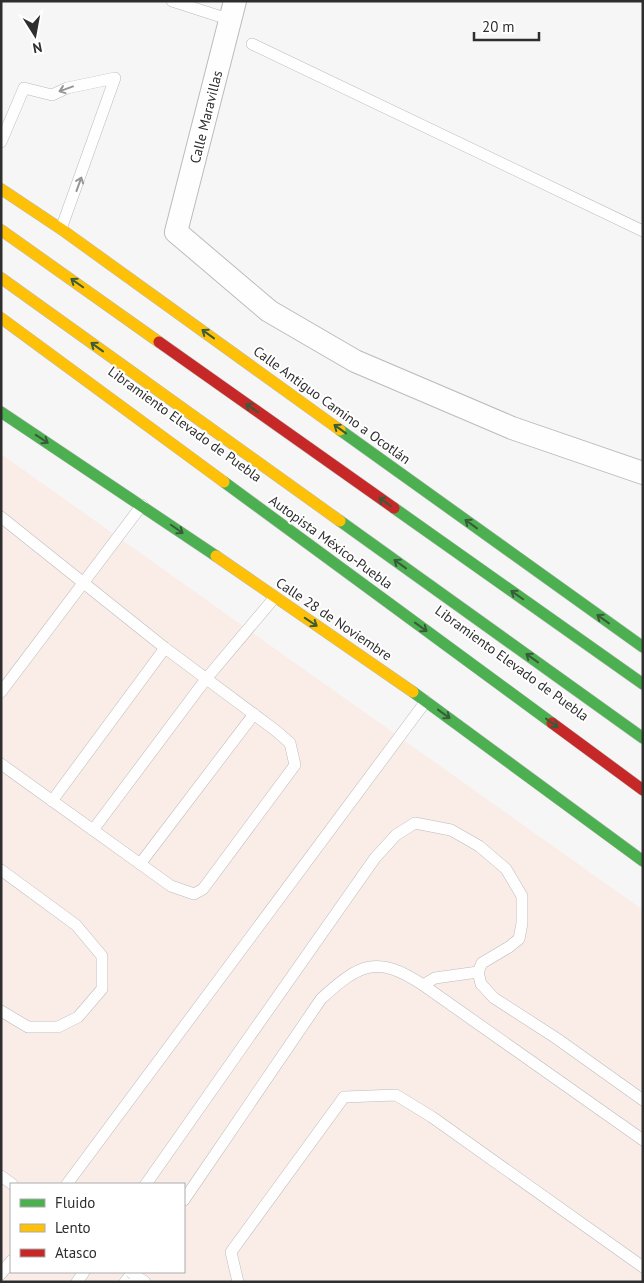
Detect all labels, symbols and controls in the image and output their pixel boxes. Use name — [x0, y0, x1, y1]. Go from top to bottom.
north arrow — [10, 10, 60, 60]
scale bar — [474, 10, 539, 42]
text: 20 m — [482, 17, 515, 36]
text: N — [31, 38, 44, 57]
street label: Calle Maravillas — [186, 69, 226, 165]
one-way arrow — [59, 85, 74, 94]
one-way arrow — [75, 176, 84, 192]
one-way arrow — [70, 278, 84, 288]
one-way arrow — [201, 329, 215, 339]
one-way arrow — [90, 342, 104, 352]
street label: Calle Antiguo Camino a Ocotlán — [250, 342, 414, 468]
street label: Libramiento Elevado de Puebla — [105, 362, 265, 486]
one-way arrow — [245, 403, 259, 413]
one-way arrow — [333, 424, 347, 434]
one-way arrow — [35, 434, 49, 444]
street label: Autopista México-Puebla — [266, 491, 396, 593]
one-way arrow — [378, 497, 392, 507]
one-way arrow — [464, 519, 478, 529]
one-way arrow — [170, 524, 184, 535]
one-way arrow — [393, 559, 407, 569]
street label: Calle 28 de Noviembre — [272, 573, 396, 665]
one-way arrow — [511, 590, 524, 601]
street label: Libramiento Elevado de Puebla — [432, 601, 592, 725]
one-way arrow — [596, 614, 610, 624]
one-way arrow — [304, 617, 318, 627]
one-way arrow — [414, 622, 428, 632]
one-way arrow — [526, 653, 539, 664]
one-way arrow — [437, 709, 450, 720]
one-way arrow — [545, 718, 559, 728]
legend — [10, 1183, 185, 1273]
text: Fluido — [55, 1193, 95, 1212]
text: Lento — [55, 1218, 91, 1237]
text: Atasco — [55, 1243, 97, 1262]

